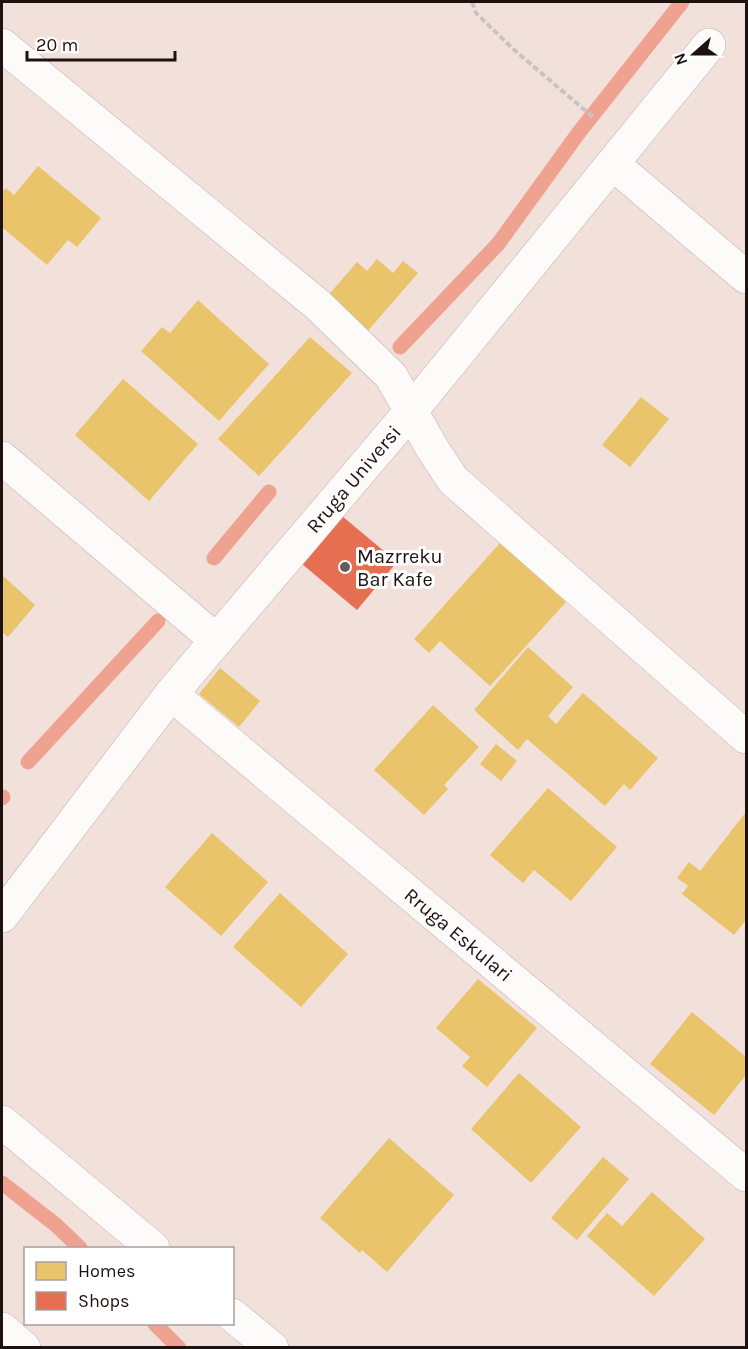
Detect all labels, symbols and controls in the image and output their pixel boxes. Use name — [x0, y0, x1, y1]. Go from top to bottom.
scale bar — [27, 24, 176, 62]
north arrow — [664, 24, 724, 84]
text: 20 m — [36, 34, 78, 56]
text: N — [670, 50, 691, 68]
street label: Rruga Universi — [302, 421, 406, 538]
place label: Mazrreku Bar Kafe — [357, 545, 443, 591]
marker: Mazrreku Bar Kafe — [338, 560, 352, 574]
street label: Rruga Eskulari — [400, 883, 517, 987]
legend — [24, 1247, 234, 1325]
text: Homes — [78, 1260, 135, 1282]
text: Shops — [78, 1290, 130, 1312]

